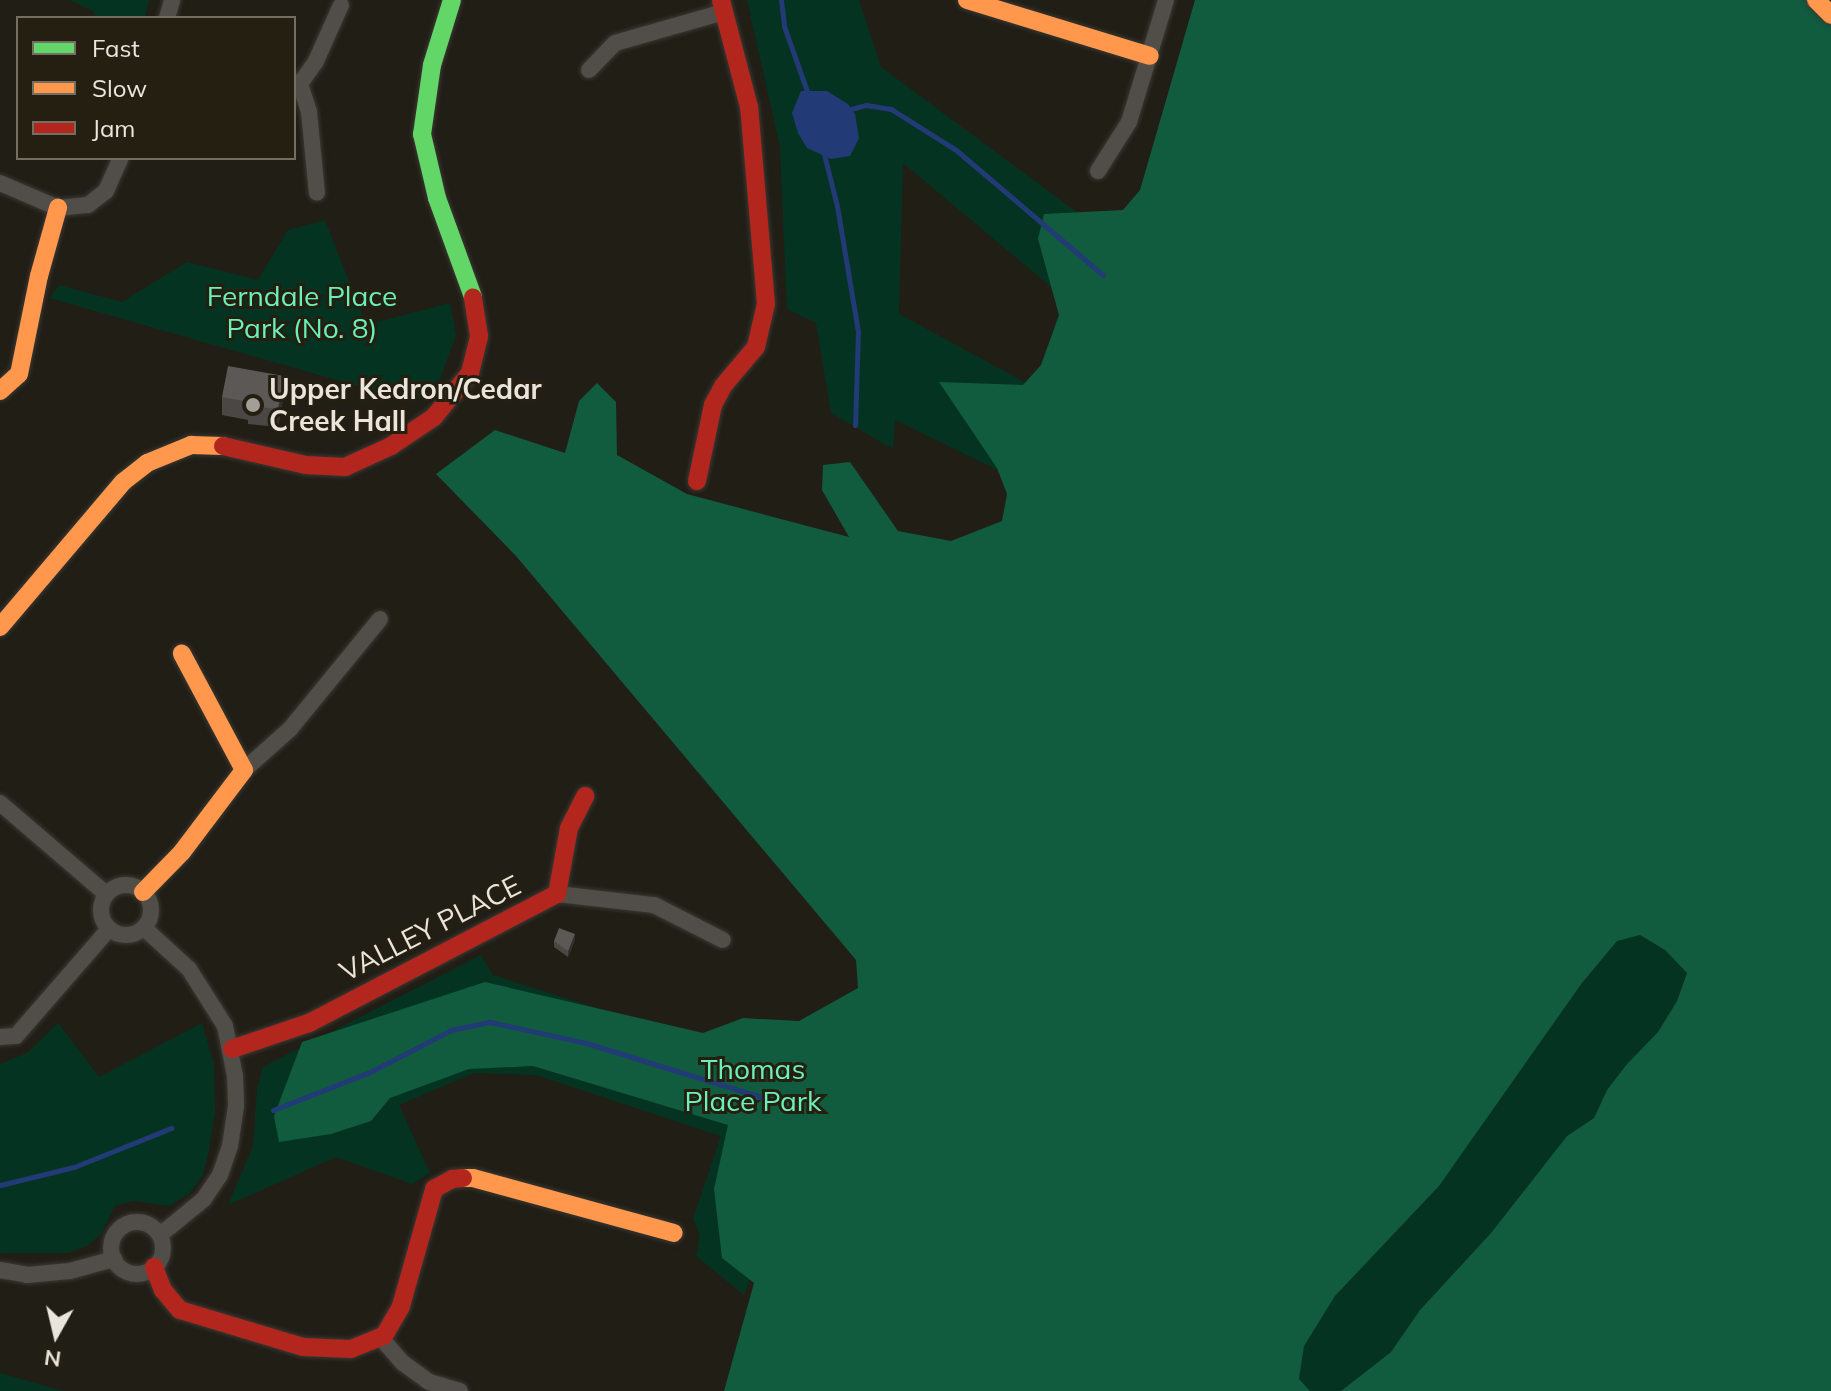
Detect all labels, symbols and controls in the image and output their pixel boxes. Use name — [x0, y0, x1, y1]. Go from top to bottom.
legend — [16, 16, 296, 160]
text: Fast — [92, 33, 140, 63]
text: Slow — [92, 73, 147, 103]
text: Jam — [92, 113, 135, 143]
park label: Ferndale Place Park (No. 8) — [207, 279, 397, 345]
place label: Upper Kedron/Cedar Creek Hall — [269, 372, 542, 438]
marker: Upper Kedron/Cedar Creek Hall — [244, 396, 262, 414]
street label: VALLEY PLACE — [334, 868, 526, 988]
park label: Thomas Place Park — [685, 1052, 821, 1118]
north arrow — [16, 1295, 96, 1375]
text: N — [42, 1344, 63, 1374]

